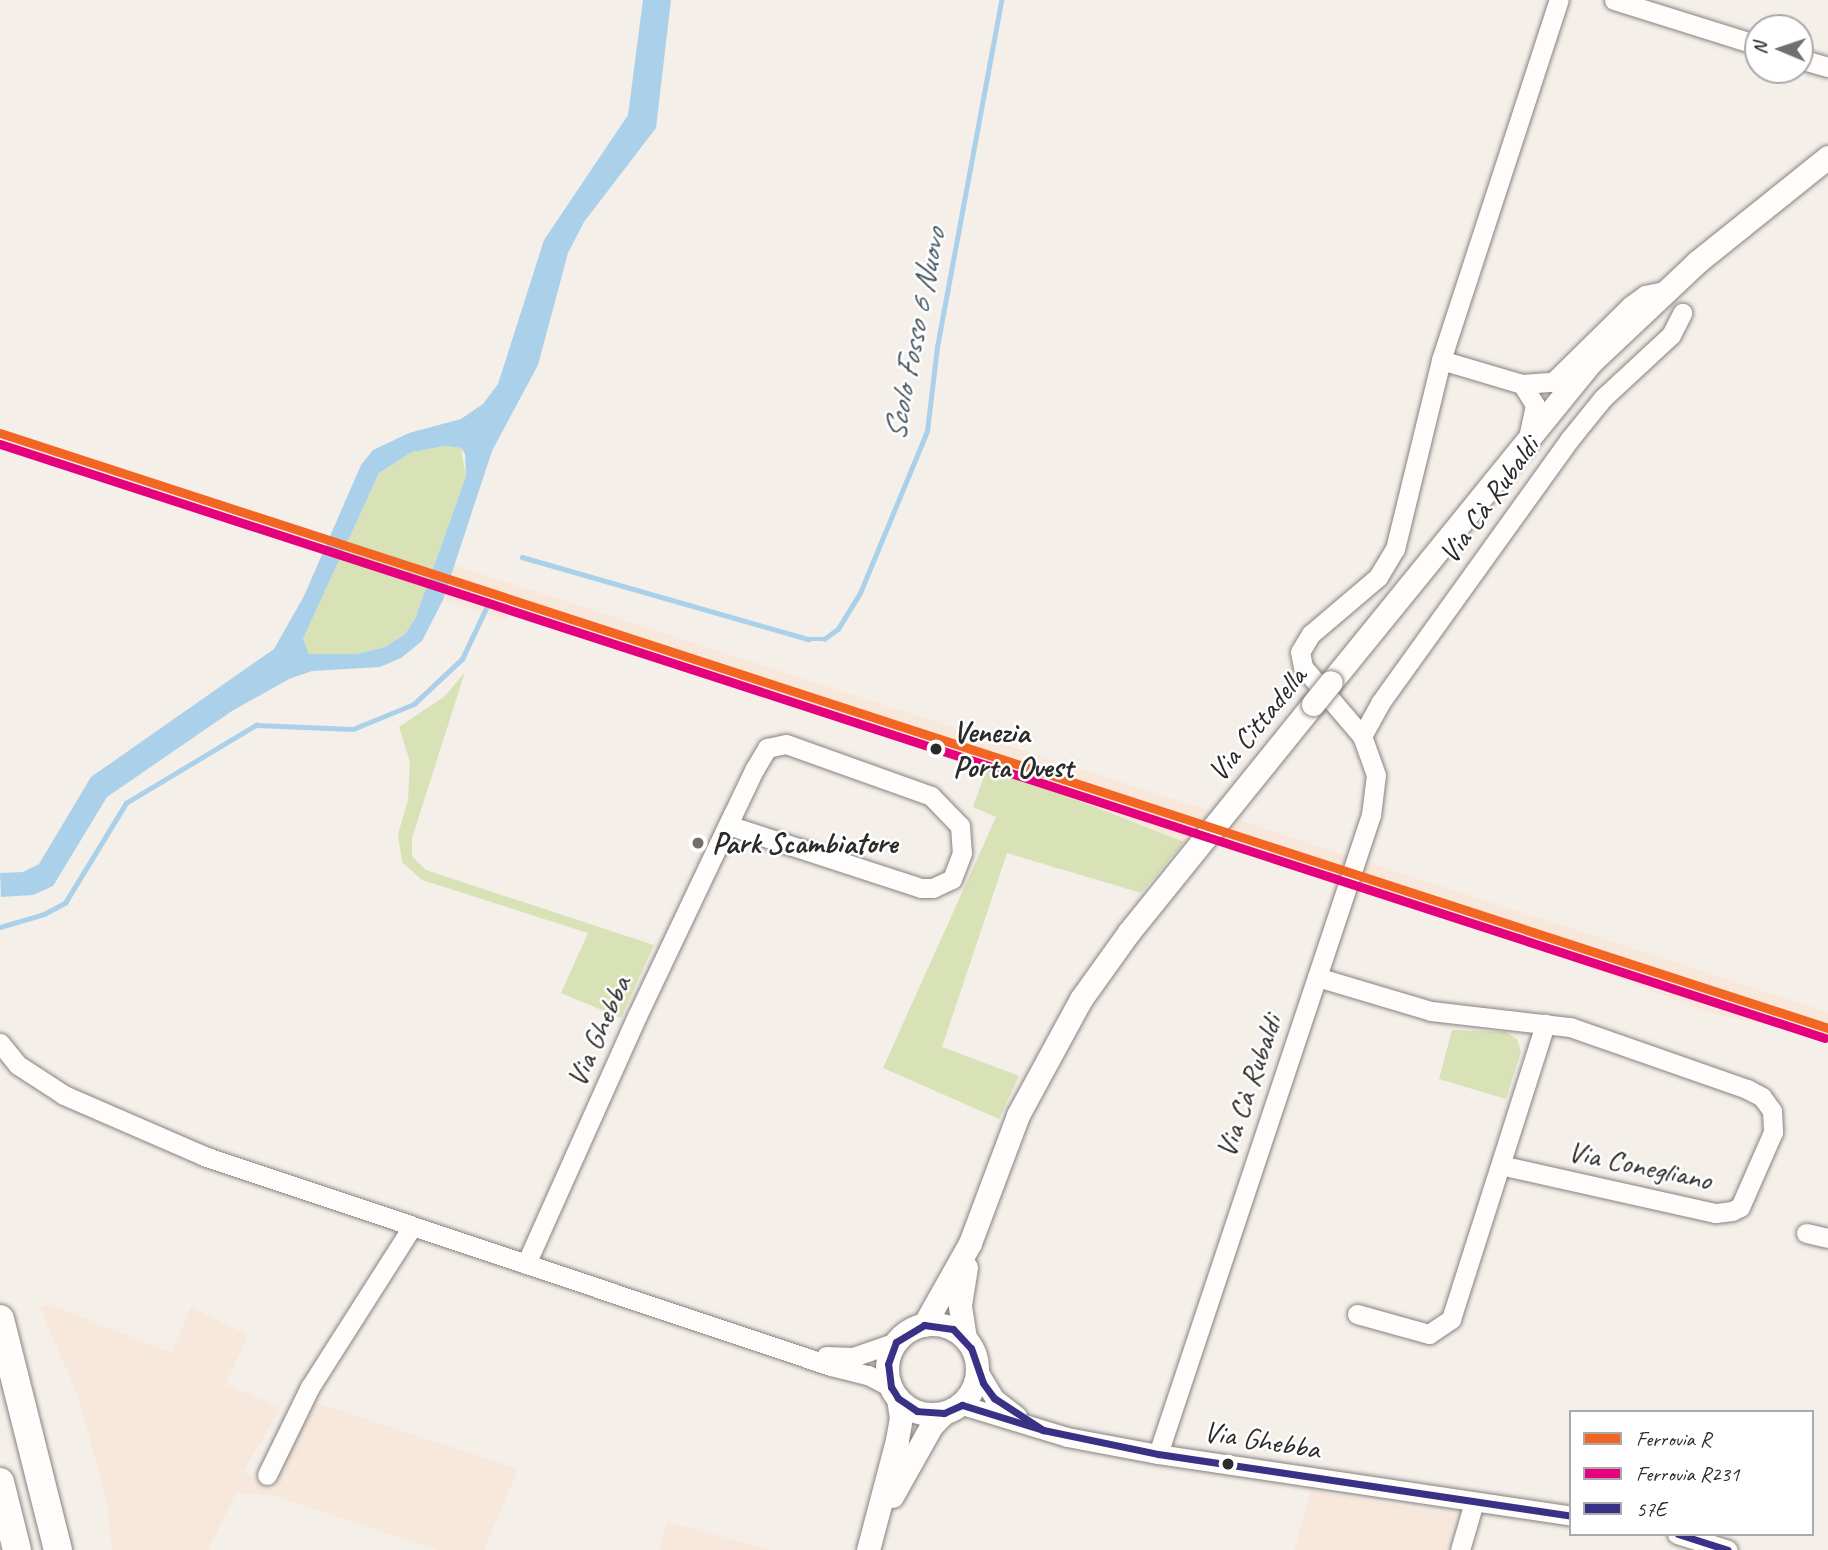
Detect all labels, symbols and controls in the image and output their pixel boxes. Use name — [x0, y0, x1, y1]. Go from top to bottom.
north arrow — [1744, 14, 1814, 84]
text: N — [1748, 42, 1772, 55]
water label: Scolo Fosso 6 Nuovo — [876, 226, 954, 444]
street label: Via Cà Rubaldi — [1431, 430, 1547, 570]
street label: Via Cittadella — [1200, 660, 1314, 788]
place label: Venezia Porta Ovest — [953, 714, 1074, 784]
marker: Venezia Porta Ovest — [925, 738, 947, 760]
place label: Park Scambiatore — [712, 825, 898, 861]
marker: Park Scambiatore — [690, 835, 706, 851]
street label: Via Ghebba — [558, 971, 638, 1091]
street label: Via Cà Rubaldi — [1207, 1010, 1289, 1162]
street label: Via Conegliano — [1565, 1132, 1715, 1198]
legend — [1569, 1410, 1814, 1536]
street label: Via Ghebba — [1202, 1413, 1322, 1467]
text: Ferrovia R — [1636, 1426, 1711, 1452]
unlabelled marker — [1221, 1457, 1235, 1471]
text: Ferrovia R231 — [1636, 1461, 1739, 1487]
text: 57E — [1636, 1496, 1666, 1522]

